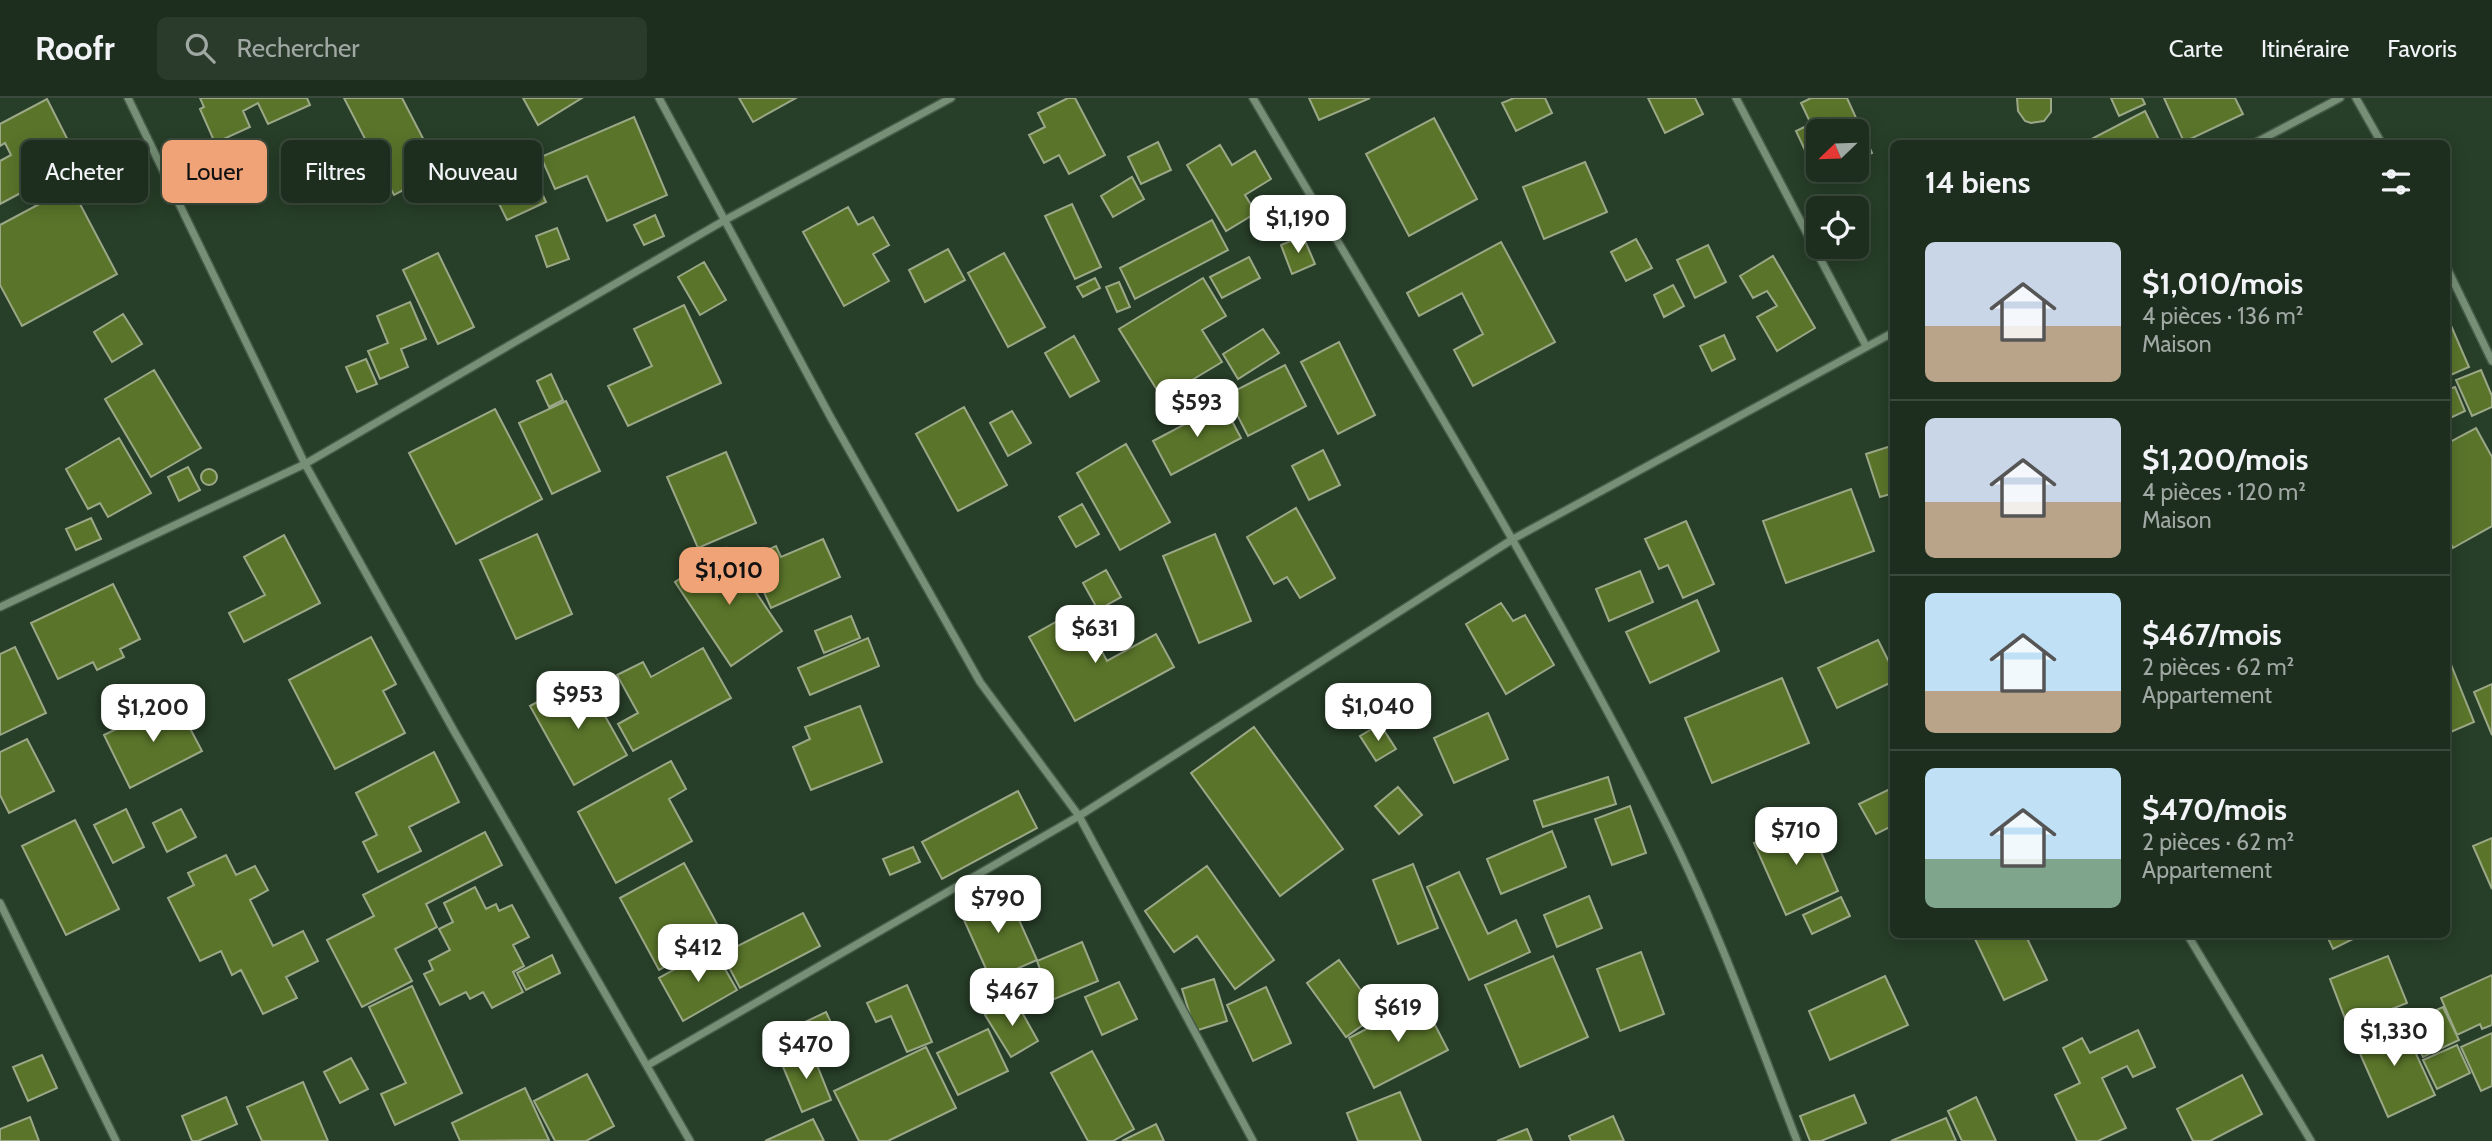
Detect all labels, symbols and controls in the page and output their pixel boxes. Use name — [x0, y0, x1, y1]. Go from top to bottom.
search box — [157, 17, 647, 80]
text: Roofr — [35, 28, 115, 68]
icon: search — [181, 29, 219, 67]
text: Rechercher — [237, 32, 360, 64]
text: Carte — [2169, 34, 2223, 63]
text: Itinéraire — [2261, 34, 2349, 63]
text: Favoris — [2387, 34, 2457, 63]
north arrow — [1806, 119, 1869, 182]
map controls — [1806, 119, 1869, 259]
chip: Acheter — [21, 140, 148, 203]
chip: Louer — [162, 140, 267, 203]
chip: Filtres — [281, 140, 390, 203]
chip: Nouveau — [404, 140, 542, 203]
icon: filters — [2377, 163, 2415, 201]
text: 14 biens — [1925, 164, 2030, 201]
pin: $1,190 — [1241, 195, 1355, 255]
button: locate — [1806, 196, 1869, 259]
text: $1,190 — [1266, 204, 1330, 232]
text: $1,010/mois — [2142, 265, 2303, 302]
icon: home — [1981, 270, 2065, 354]
text: 4 pièces · 136 m² — [2142, 302, 2303, 330]
text: Maison — [2142, 330, 2211, 358]
pin: $593 — [1156, 380, 1238, 439]
text: $593 — [1171, 388, 1223, 416]
text: $1,200/mois — [2142, 441, 2308, 478]
icon: home — [1981, 446, 2065, 530]
text: 4 pièces · 120 m² — [2142, 478, 2306, 506]
text: Maison — [2142, 506, 2211, 534]
pin: $1,010 — [672, 547, 786, 607]
text: $1,010 — [695, 556, 763, 584]
pin: $631 — [1054, 606, 1136, 665]
text: $631 — [1071, 614, 1119, 642]
text: $467/mois — [2142, 616, 2282, 653]
icon: home — [1981, 621, 2065, 705]
text: 2 pièces · 62 m² — [2142, 653, 2294, 681]
pin: $953 — [537, 672, 619, 731]
text: $953 — [552, 680, 604, 708]
text: Appartement — [2142, 681, 2272, 709]
pin: $1,200 — [96, 684, 210, 744]
pin: $1,040 — [1321, 684, 1435, 743]
text: $1,040 — [1341, 692, 1415, 720]
text: $1,200 — [117, 693, 189, 721]
text: $470/mois — [2142, 791, 2287, 828]
icon: home — [1981, 796, 2065, 880]
pin: $710 — [1755, 808, 1837, 867]
text: $710 — [1771, 816, 1821, 844]
text: 2 pièces · 62 m² — [2142, 828, 2294, 856]
text: Appartement — [2142, 856, 2272, 884]
pin: $790 — [957, 876, 1039, 935]
text: $790 — [971, 884, 1025, 912]
pin: $412 — [657, 924, 739, 984]
text: $412 — [674, 933, 722, 961]
pin: $467 — [971, 968, 1053, 1028]
text: $467 — [986, 977, 1038, 1005]
pin: $619 — [1357, 984, 1439, 1044]
text: $619 — [1374, 993, 1422, 1021]
pin: $1,330 — [2337, 1009, 2451, 1068]
text: $1,330 — [2360, 1017, 2428, 1045]
pin: $470 — [765, 1021, 847, 1081]
text: $470 — [778, 1030, 834, 1058]

